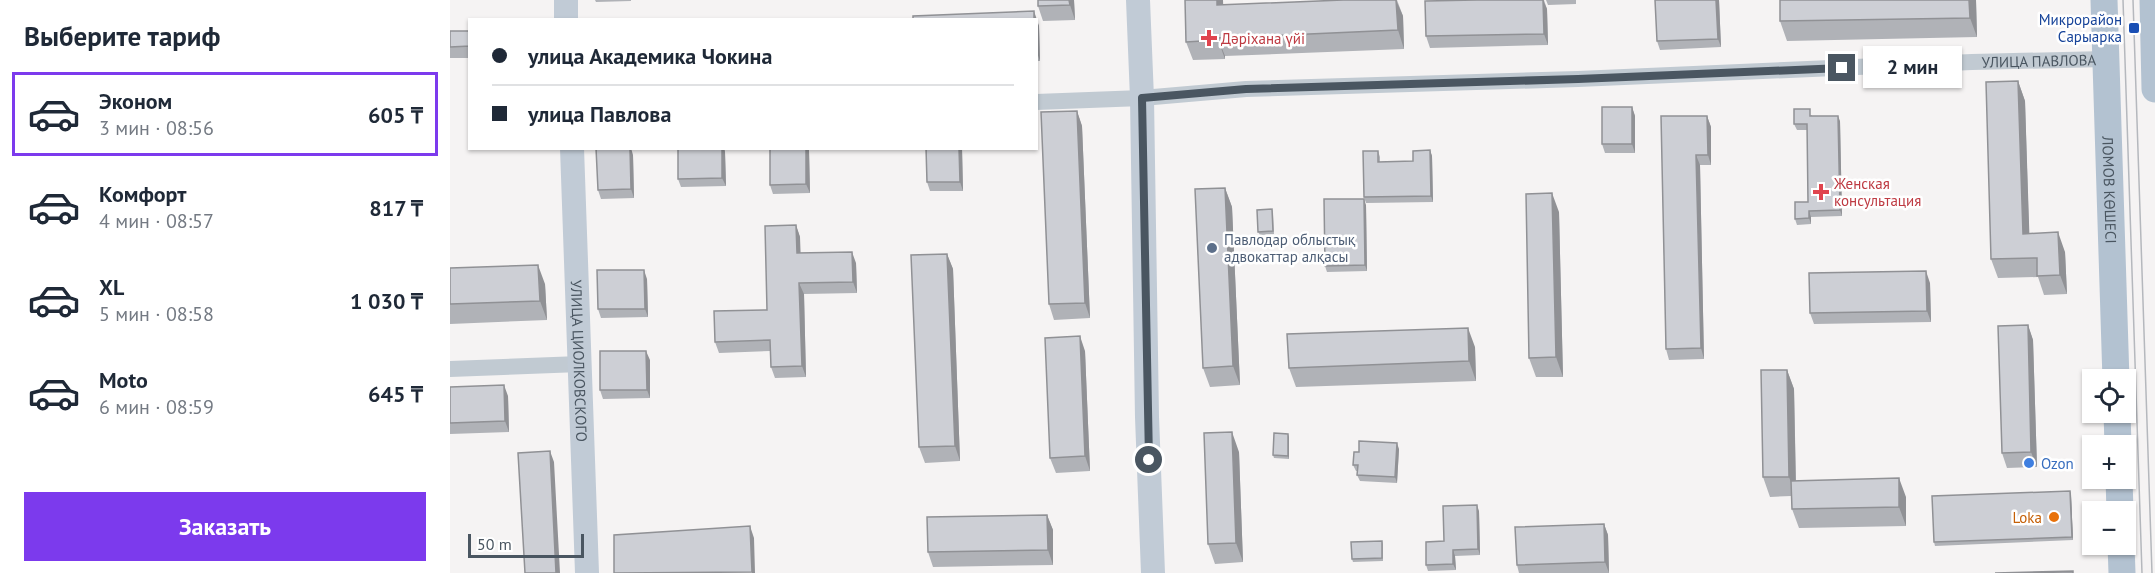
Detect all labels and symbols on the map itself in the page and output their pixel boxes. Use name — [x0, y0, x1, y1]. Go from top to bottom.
place label: Микрорайон Сарыарка — [2039, 10, 2122, 46]
marker: Микрорайон Сарыарка — [2127, 21, 2141, 35]
place label: Дәріхана үйі — [1221, 29, 1305, 48]
marker: Дәріхана үйі — [1202, 31, 1216, 45]
callout: 2 мин — [1863, 47, 1962, 89]
street label: УЛИЦА ПАВЛОВА — [1982, 50, 2097, 71]
route end — [1828, 54, 1855, 81]
street label: ЛОМОВ КӨШЕСІ — [2099, 135, 2121, 244]
place label: Женская консультация — [1833, 174, 1921, 210]
marker: Женская консультация — [1812, 183, 1830, 201]
place label: Павлодар облыстық адвокаттар алқасы — [1224, 230, 1356, 266]
marker: Павлодар облыстық адвокаттар алқасы — [1205, 241, 1219, 255]
street label: УЛИЦА ЦИОЛКОВСКОГО — [567, 280, 592, 442]
route start — [1135, 446, 1162, 473]
place label: Ozon — [2041, 454, 2074, 473]
marker: Ozon — [2022, 456, 2036, 470]
place label: Loka — [2012, 508, 2042, 527]
marker: Loka — [2047, 510, 2061, 524]
scale bar — [468, 531, 584, 558]

